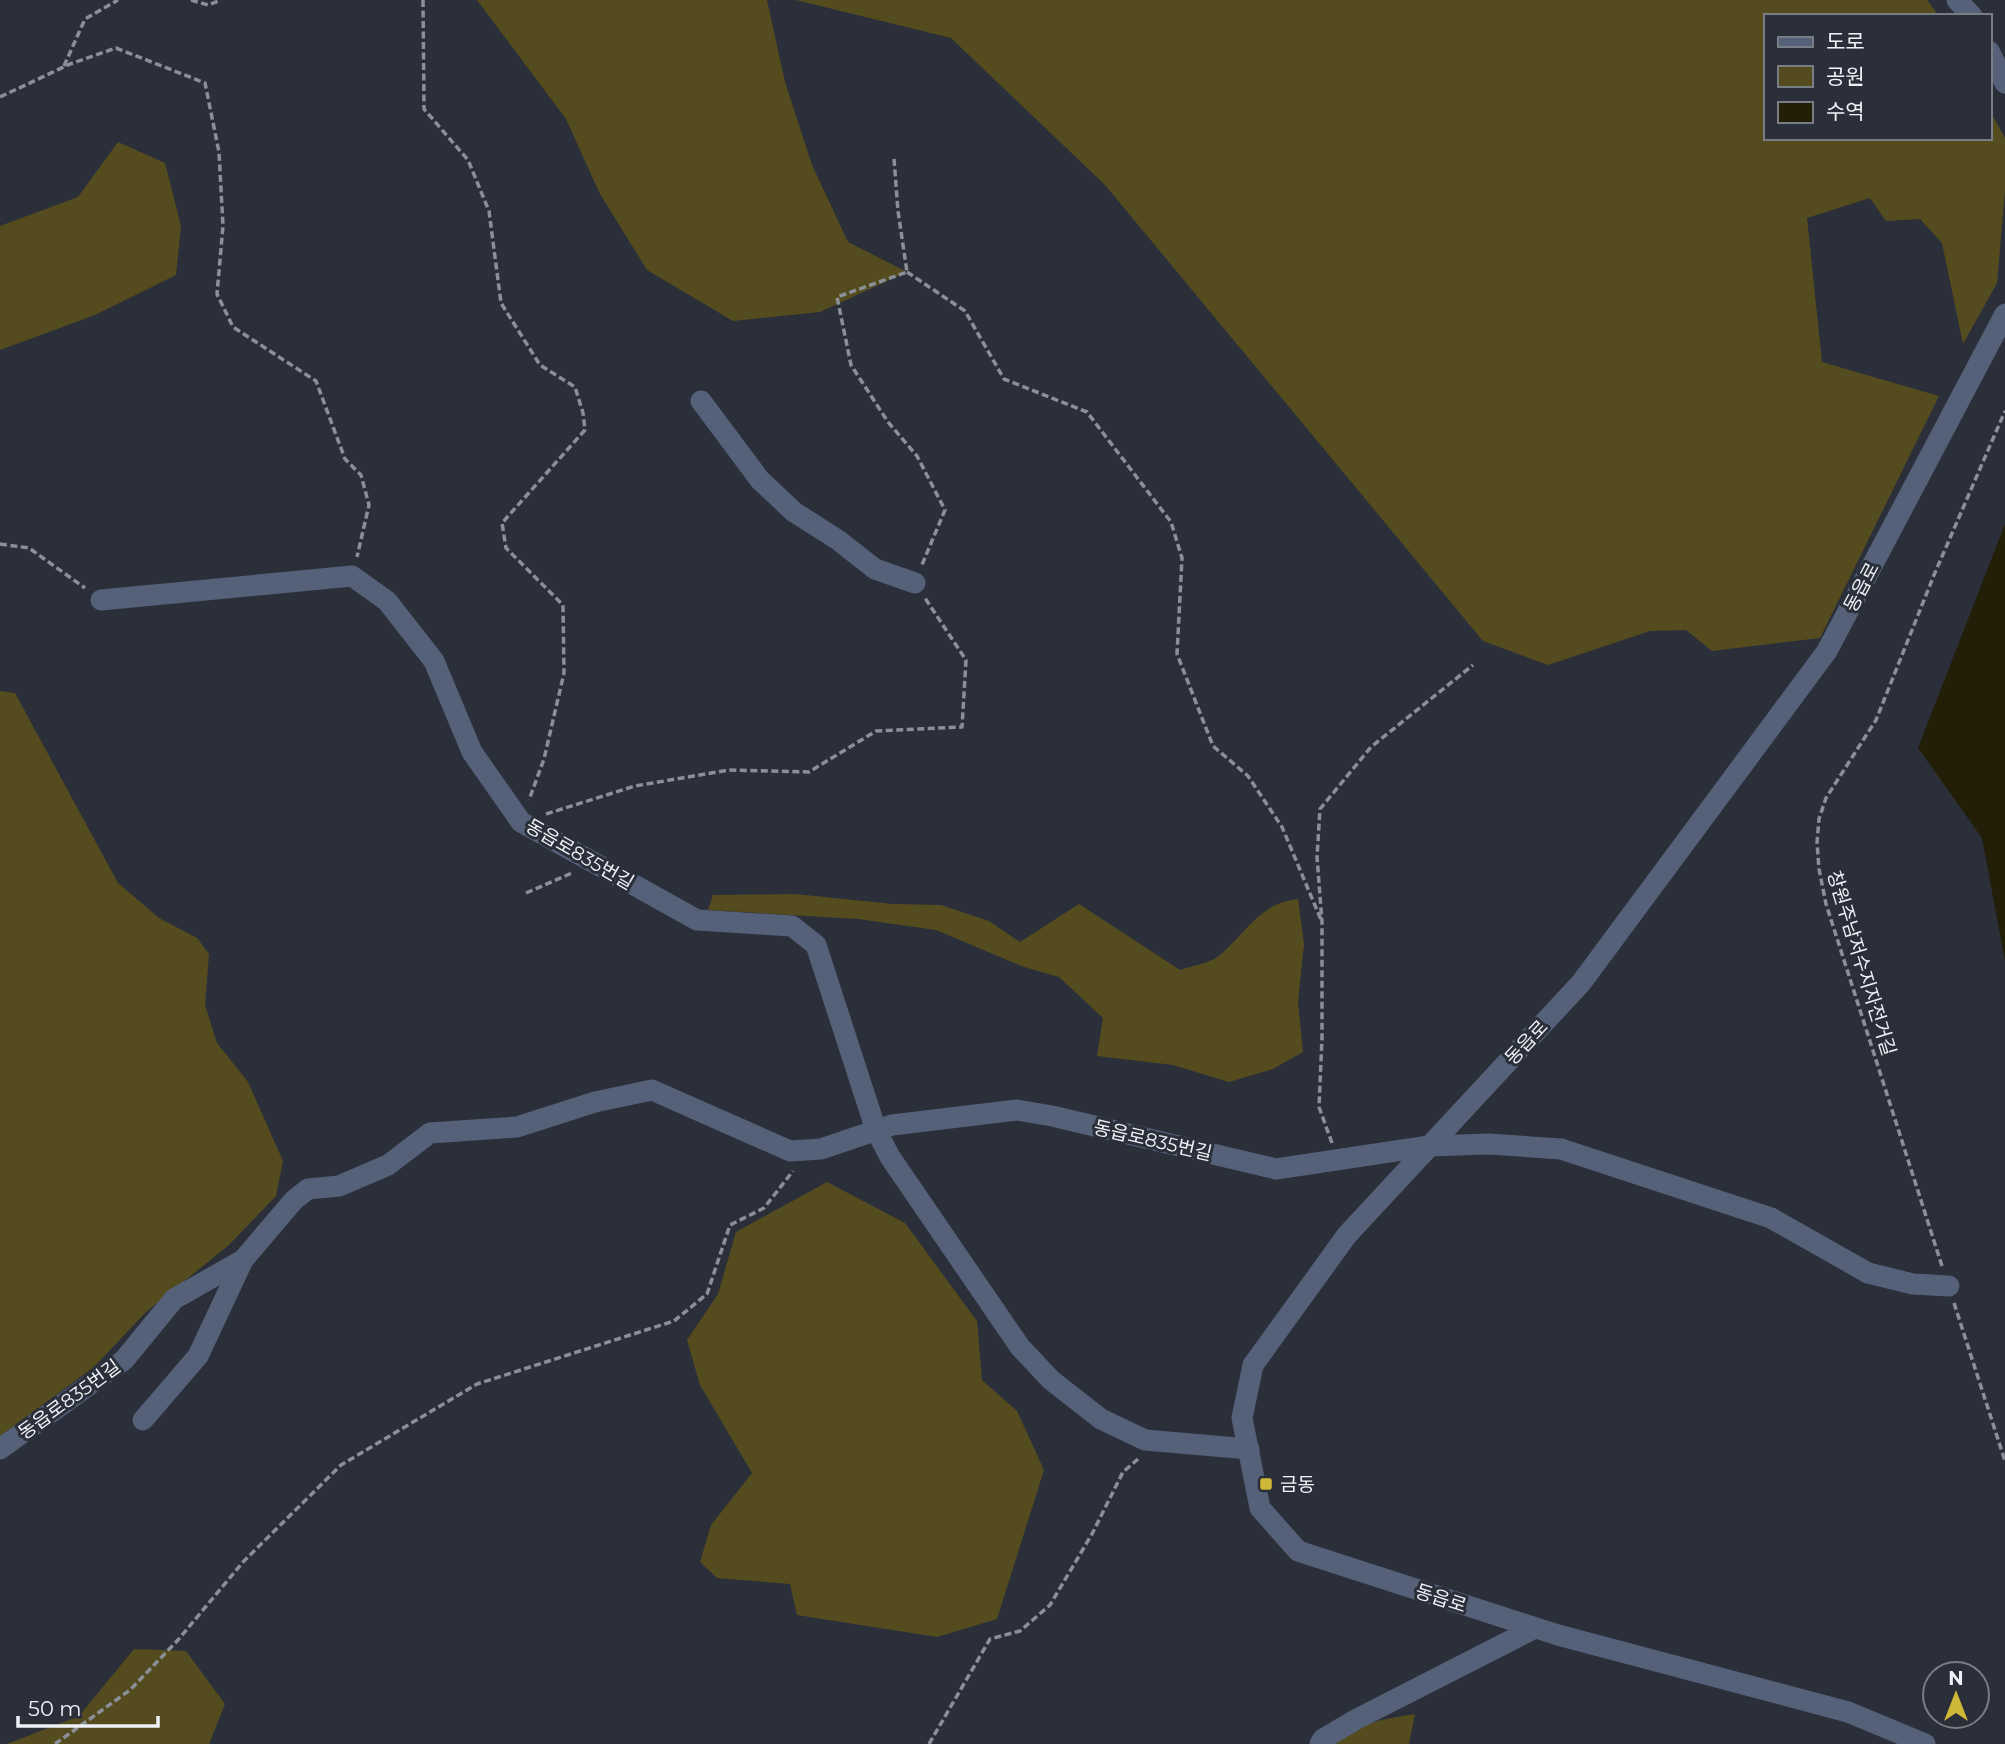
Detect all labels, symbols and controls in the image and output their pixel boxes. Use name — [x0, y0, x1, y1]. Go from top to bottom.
legend — [1764, 14, 1991, 140]
text: 도로 — [1826, 29, 1865, 54]
text: 공원 — [1826, 64, 1865, 89]
text: 수역 — [1826, 99, 1865, 124]
street label: 동읍로 — [1839, 559, 1884, 616]
street label: 동읍로835번길 — [522, 814, 638, 895]
street label: 창원주남저수지자전거길 — [1822, 868, 1901, 1058]
street label: 동읍로 — [1500, 1015, 1553, 1069]
street label: 동읍로835번길 — [1091, 1116, 1214, 1165]
street label: 동읍로835번길 — [14, 1355, 125, 1444]
place label: 금동 — [1280, 1473, 1315, 1496]
marker: 금동 — [1258, 1476, 1274, 1492]
street label: 동읍로 — [1412, 1579, 1469, 1618]
north arrow — [1921, 1660, 1991, 1730]
text: N — [1948, 1667, 1964, 1690]
scale bar — [18, 1684, 158, 1728]
text: 50 m — [28, 1696, 82, 1721]

